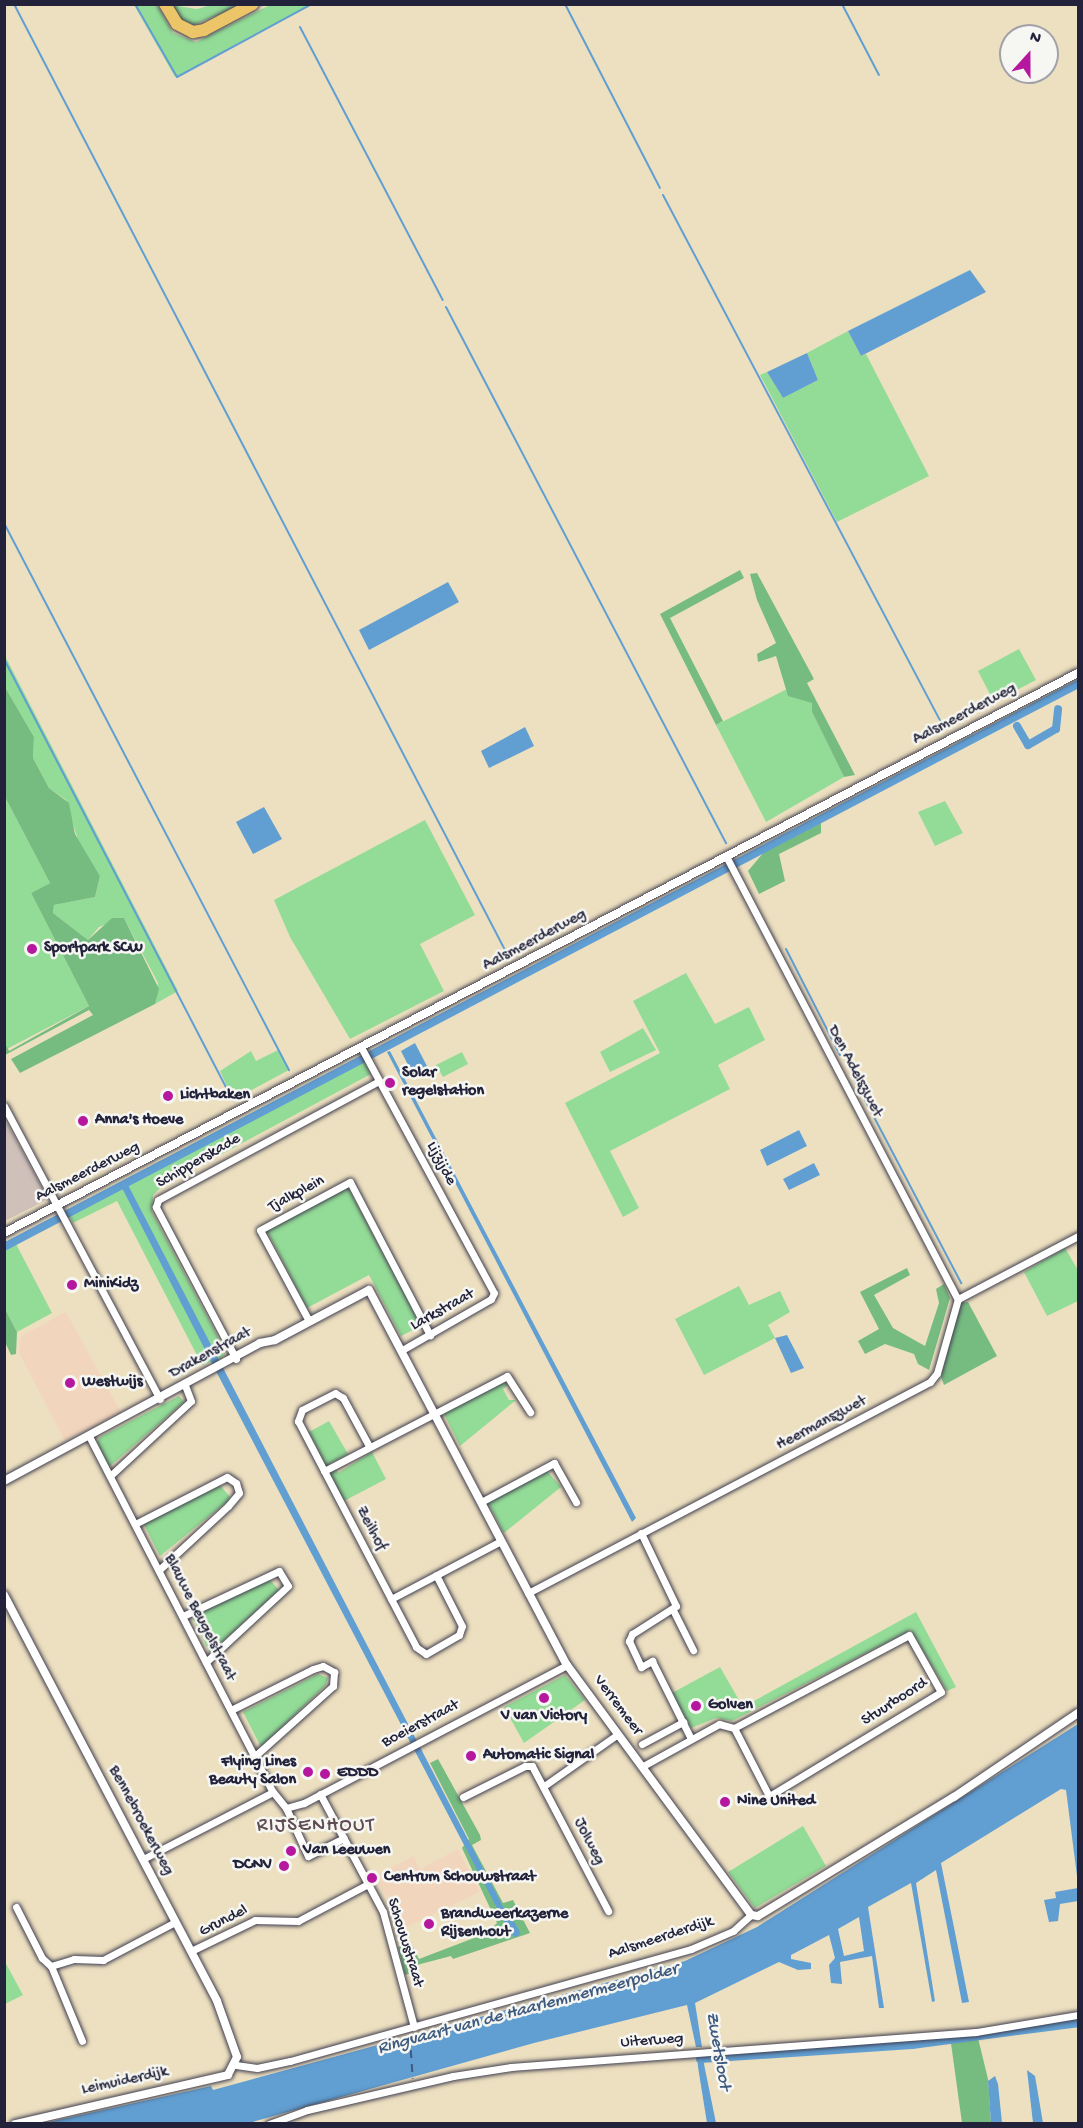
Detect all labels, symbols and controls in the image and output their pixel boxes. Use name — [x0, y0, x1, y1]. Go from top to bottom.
north arrow — [999, 24, 1059, 84]
text: N — [1027, 28, 1043, 49]
street label: Aalsmeerderweg — [910, 680, 1020, 750]
street label: Aalsmeerderweg — [480, 906, 590, 976]
place label: Sportpark SCW — [44, 939, 143, 959]
marker: Sportpark SCW — [25, 942, 39, 956]
street label: Den Adelszwet — [822, 1023, 886, 1121]
place label: Solar regelstation — [402, 1064, 484, 1102]
marker: Solar regelstation — [383, 1076, 397, 1090]
place label: Lichtbaken — [180, 1086, 250, 1106]
marker: Lichtbaken — [161, 1089, 175, 1103]
place label: Anna's Hoeve — [95, 1111, 183, 1131]
marker: Anna's Hoeve — [76, 1114, 90, 1128]
street label: Schipperskade — [153, 1130, 245, 1194]
street label: Aalsmeerderweg — [33, 1138, 143, 1208]
street label: Lijzijde — [421, 1139, 459, 1189]
street label: Tjalkplein — [266, 1172, 328, 1218]
place label: MiniKidz — [84, 1275, 138, 1295]
marker: MiniKidz — [65, 1278, 79, 1292]
street label: Larkstraat — [408, 1286, 478, 1336]
street label: Drakenstraat — [167, 1324, 255, 1384]
place label: Westwijs — [82, 1373, 143, 1393]
marker: Westwijs — [63, 1376, 77, 1390]
street label: Heermanszwet — [774, 1392, 870, 1456]
street label: Zeilhof — [350, 1504, 390, 1554]
street label: Blauwe Beugelstraat — [159, 1551, 239, 1685]
street label: Verremeer — [588, 1672, 646, 1740]
street label: Stuurboord — [858, 1675, 932, 1731]
marker: V van Victory — [537, 1691, 551, 1705]
place label: Golven — [708, 1696, 753, 1716]
street label: Boeierstraat — [379, 1697, 463, 1753]
marker: Golven — [689, 1699, 703, 1713]
place label: V van Victory — [501, 1707, 587, 1727]
place label: Automatic Signal — [483, 1746, 594, 1766]
marker: Automatic Signal — [464, 1749, 478, 1763]
place label: Flying Lines Beauty Salon — [209, 1753, 296, 1791]
street label: Bennebroekerweg — [103, 1763, 177, 1879]
place label: EDDD — [337, 1764, 378, 1784]
marker: Flying Lines Beauty Salon — [301, 1765, 315, 1779]
marker: EDDD — [318, 1767, 332, 1781]
place label: Nine United — [737, 1792, 815, 1812]
marker: Nine United — [718, 1795, 732, 1809]
district label: RIJSENHOUT — [257, 1814, 375, 1838]
street label: Jolweg — [568, 1815, 608, 1869]
place label: Van Leeuwen — [303, 1841, 390, 1861]
marker: Van Leeuwen — [284, 1844, 298, 1858]
place label: DCNV — [234, 1856, 272, 1876]
marker: DCNV — [277, 1859, 291, 1873]
place label: Centrum Schouwstraat — [384, 1868, 535, 1888]
marker: Centrum Schouwstraat — [365, 1871, 379, 1885]
street label: Schouwstraat — [381, 1896, 427, 1990]
street label: Grundel — [196, 1902, 252, 1942]
place label: Brandweerkazerne Rijsenhout — [441, 1905, 568, 1943]
street label: Aalsmeerderdijk — [606, 1913, 716, 1965]
marker: Brandweerkazerne Rijsenhout — [422, 1917, 436, 1931]
water label: Ringvaart van de Haarlemmermeerpolder — [375, 1959, 681, 2061]
water label: Zwetsloot — [700, 2010, 734, 2092]
street label: Uiterweg — [620, 2030, 684, 2054]
street label: Leimuiderdijk — [80, 2063, 170, 2101]

